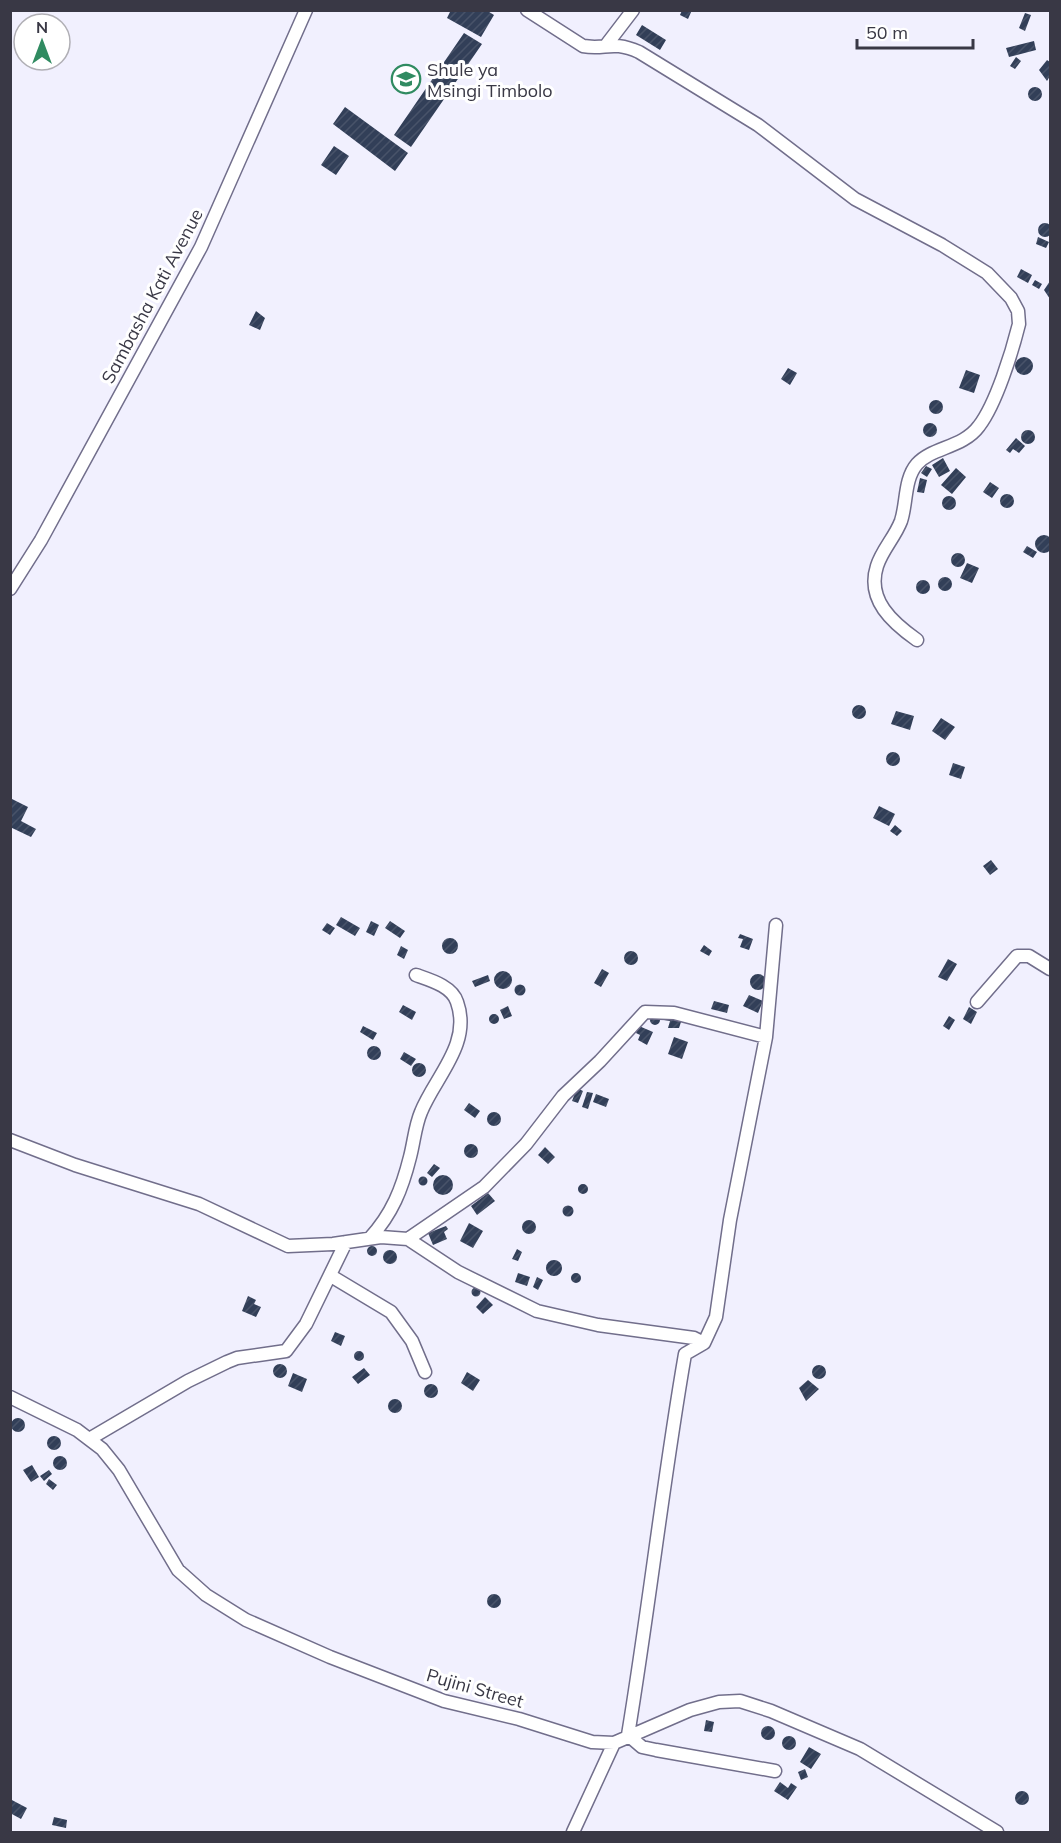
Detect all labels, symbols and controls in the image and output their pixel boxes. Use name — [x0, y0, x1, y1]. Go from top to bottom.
north arrow — [12, 12, 72, 72]
scale bar — [857, 12, 972, 50]
text: N — [36, 17, 48, 37]
text: 50 m — [866, 21, 908, 44]
place label: Shule ya Msingi Timbolo — [427, 58, 553, 102]
school or university icon: Shule ya Msingi Timbolo — [390, 63, 422, 95]
street label: Sambasha Kati Avenue — [96, 205, 208, 387]
street label: Pujini Street — [424, 1663, 526, 1713]

